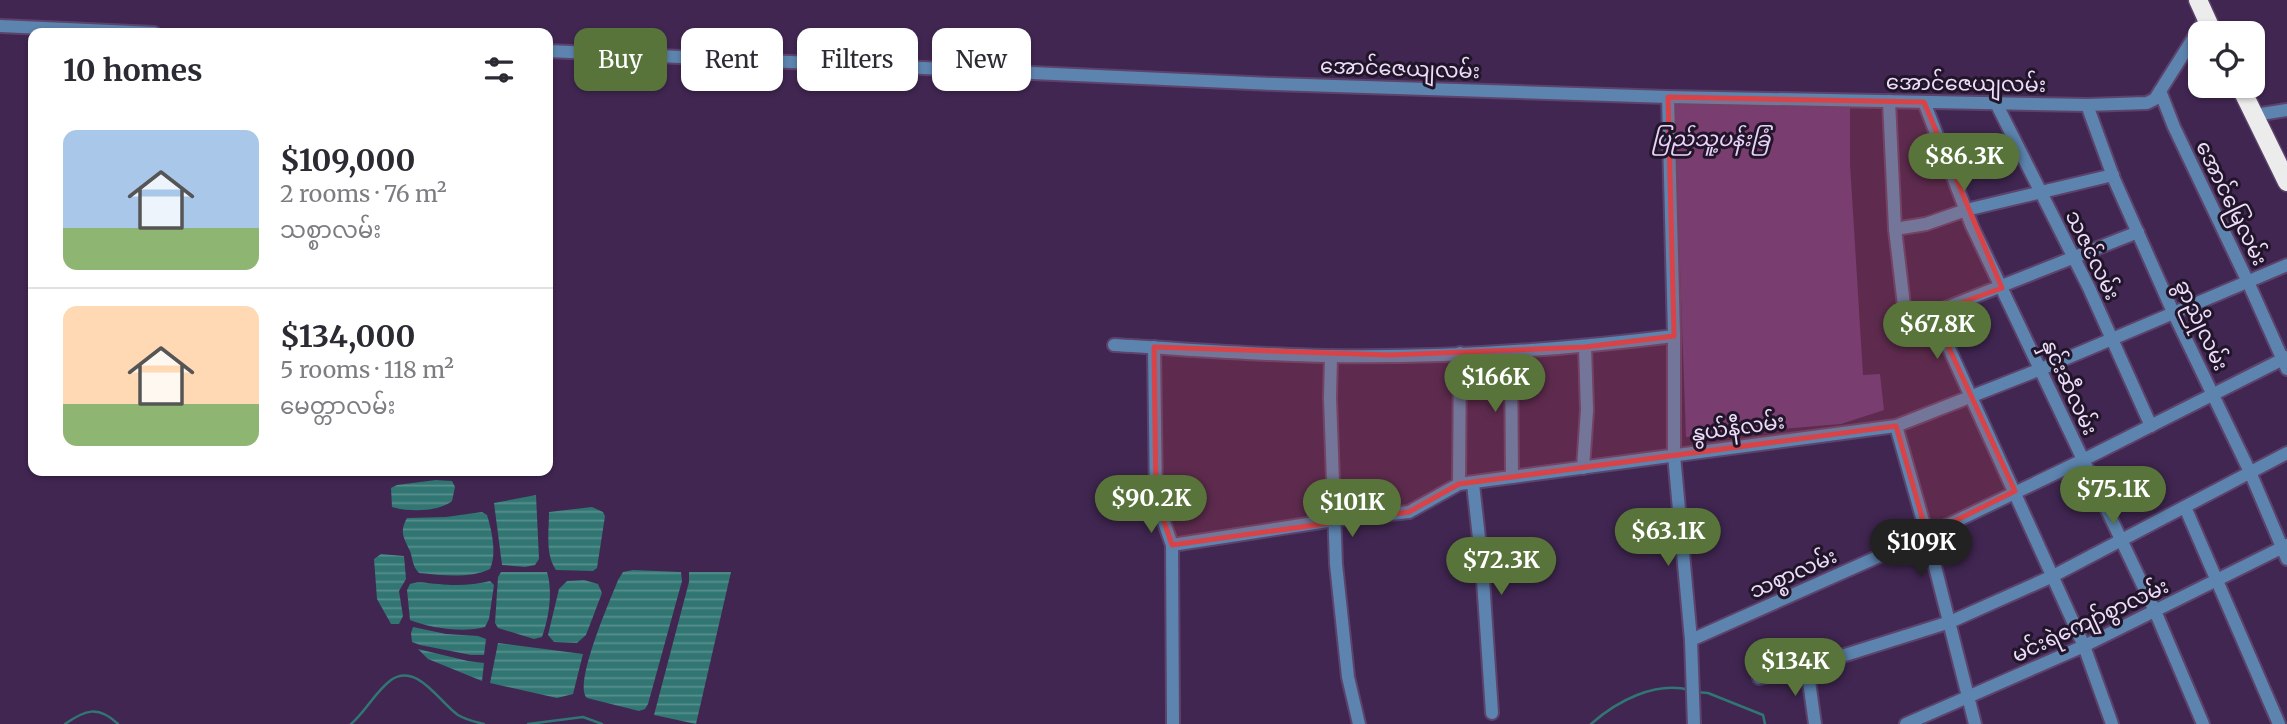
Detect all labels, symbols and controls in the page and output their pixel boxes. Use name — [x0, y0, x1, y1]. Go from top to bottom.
map controls — [2188, 21, 2265, 98]
button: locate — [2188, 21, 2265, 98]
chip: Buy — [574, 28, 667, 91]
chip: Rent — [681, 28, 783, 91]
chip: Filters — [797, 28, 918, 91]
chip: New — [932, 28, 1031, 91]
street label: အောင်ဇေယျလမ်း — [1319, 50, 1481, 89]
text: 10 homes — [63, 51, 203, 89]
icon: filters — [480, 51, 518, 89]
street label: အောင်ဇေယျလမ်း — [1886, 66, 2046, 103]
park label: ပြည်သူ့ပန်းခြံ — [1652, 124, 1773, 156]
pin: $86.3K — [1907, 134, 2021, 193]
street label: အောင်မြေလမ်း — [2187, 135, 2276, 272]
text: $109,000 — [280, 141, 415, 179]
text: $86.3K — [1924, 141, 2004, 170]
icon: home — [119, 158, 203, 242]
text: 2 rooms · 76 m² — [280, 179, 447, 208]
street label: သဇင်လမ်း — [2060, 205, 2128, 304]
text: သစ္စာလမ်း — [280, 215, 381, 244]
street label: ခွာညိုလမ်း — [2166, 274, 2237, 377]
pin: $67.8K — [1880, 302, 1994, 361]
text: $67.8K — [1899, 309, 1975, 338]
text: $134,000 — [280, 317, 415, 355]
icon: home — [119, 334, 203, 418]
street label: နှင်းဆီလမ်း — [2032, 334, 2106, 441]
pin: $166K — [1446, 354, 1544, 414]
text: 5 rooms · 118 m² — [280, 355, 454, 384]
text: $166K — [1460, 362, 1530, 391]
text: မေတ္တာလမ်း — [280, 391, 395, 420]
street label: နွယ်နီလမ်း — [1689, 405, 1787, 451]
pin: $75.1K — [2056, 466, 2170, 526]
text: $75.1K — [2076, 474, 2150, 503]
pin: $90.2K — [1094, 476, 1208, 535]
pin: $101K — [1303, 480, 1401, 539]
text: $90.2K — [1111, 483, 1191, 512]
text: $101K — [1319, 487, 1385, 516]
pin: $63.1K — [1611, 508, 1725, 568]
text: $63.1K — [1631, 516, 1705, 545]
pin: $109K — [1872, 520, 1970, 579]
text: $109K — [1886, 527, 1956, 556]
pin: $72.3K — [1444, 538, 1558, 597]
street label: သစ္စာလမ်း — [1744, 540, 1843, 608]
text: $72.3K — [1462, 545, 1540, 574]
street label: မင်းရဲကျော်စွာလမ်း — [2006, 570, 2175, 673]
pin: $134K — [1746, 638, 1844, 698]
text: $134K — [1761, 646, 1829, 675]

